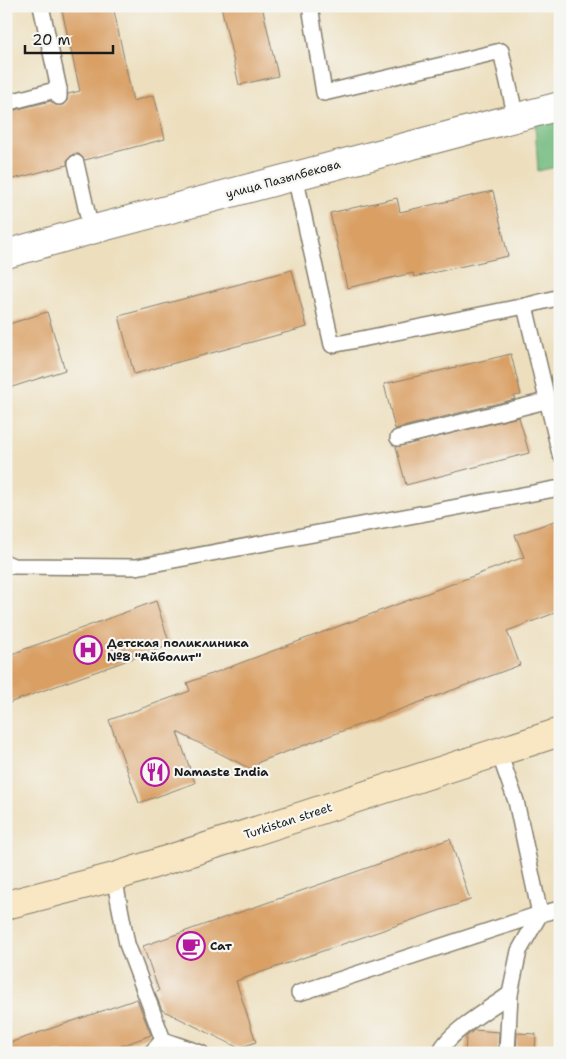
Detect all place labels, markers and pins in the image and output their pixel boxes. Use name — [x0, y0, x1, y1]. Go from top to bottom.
hospital icon: Детская поликлиника №8 "Айболит" — [73, 635, 103, 665]
place label: Детская поликлиника №8 "Айболит" — [107, 635, 250, 665]
restaurant icon: Namaste India — [140, 757, 170, 787]
place label: Namaste India — [174, 764, 269, 780]
cafe icon: Сат — [176, 931, 206, 961]
place label: Сат — [210, 938, 233, 954]

